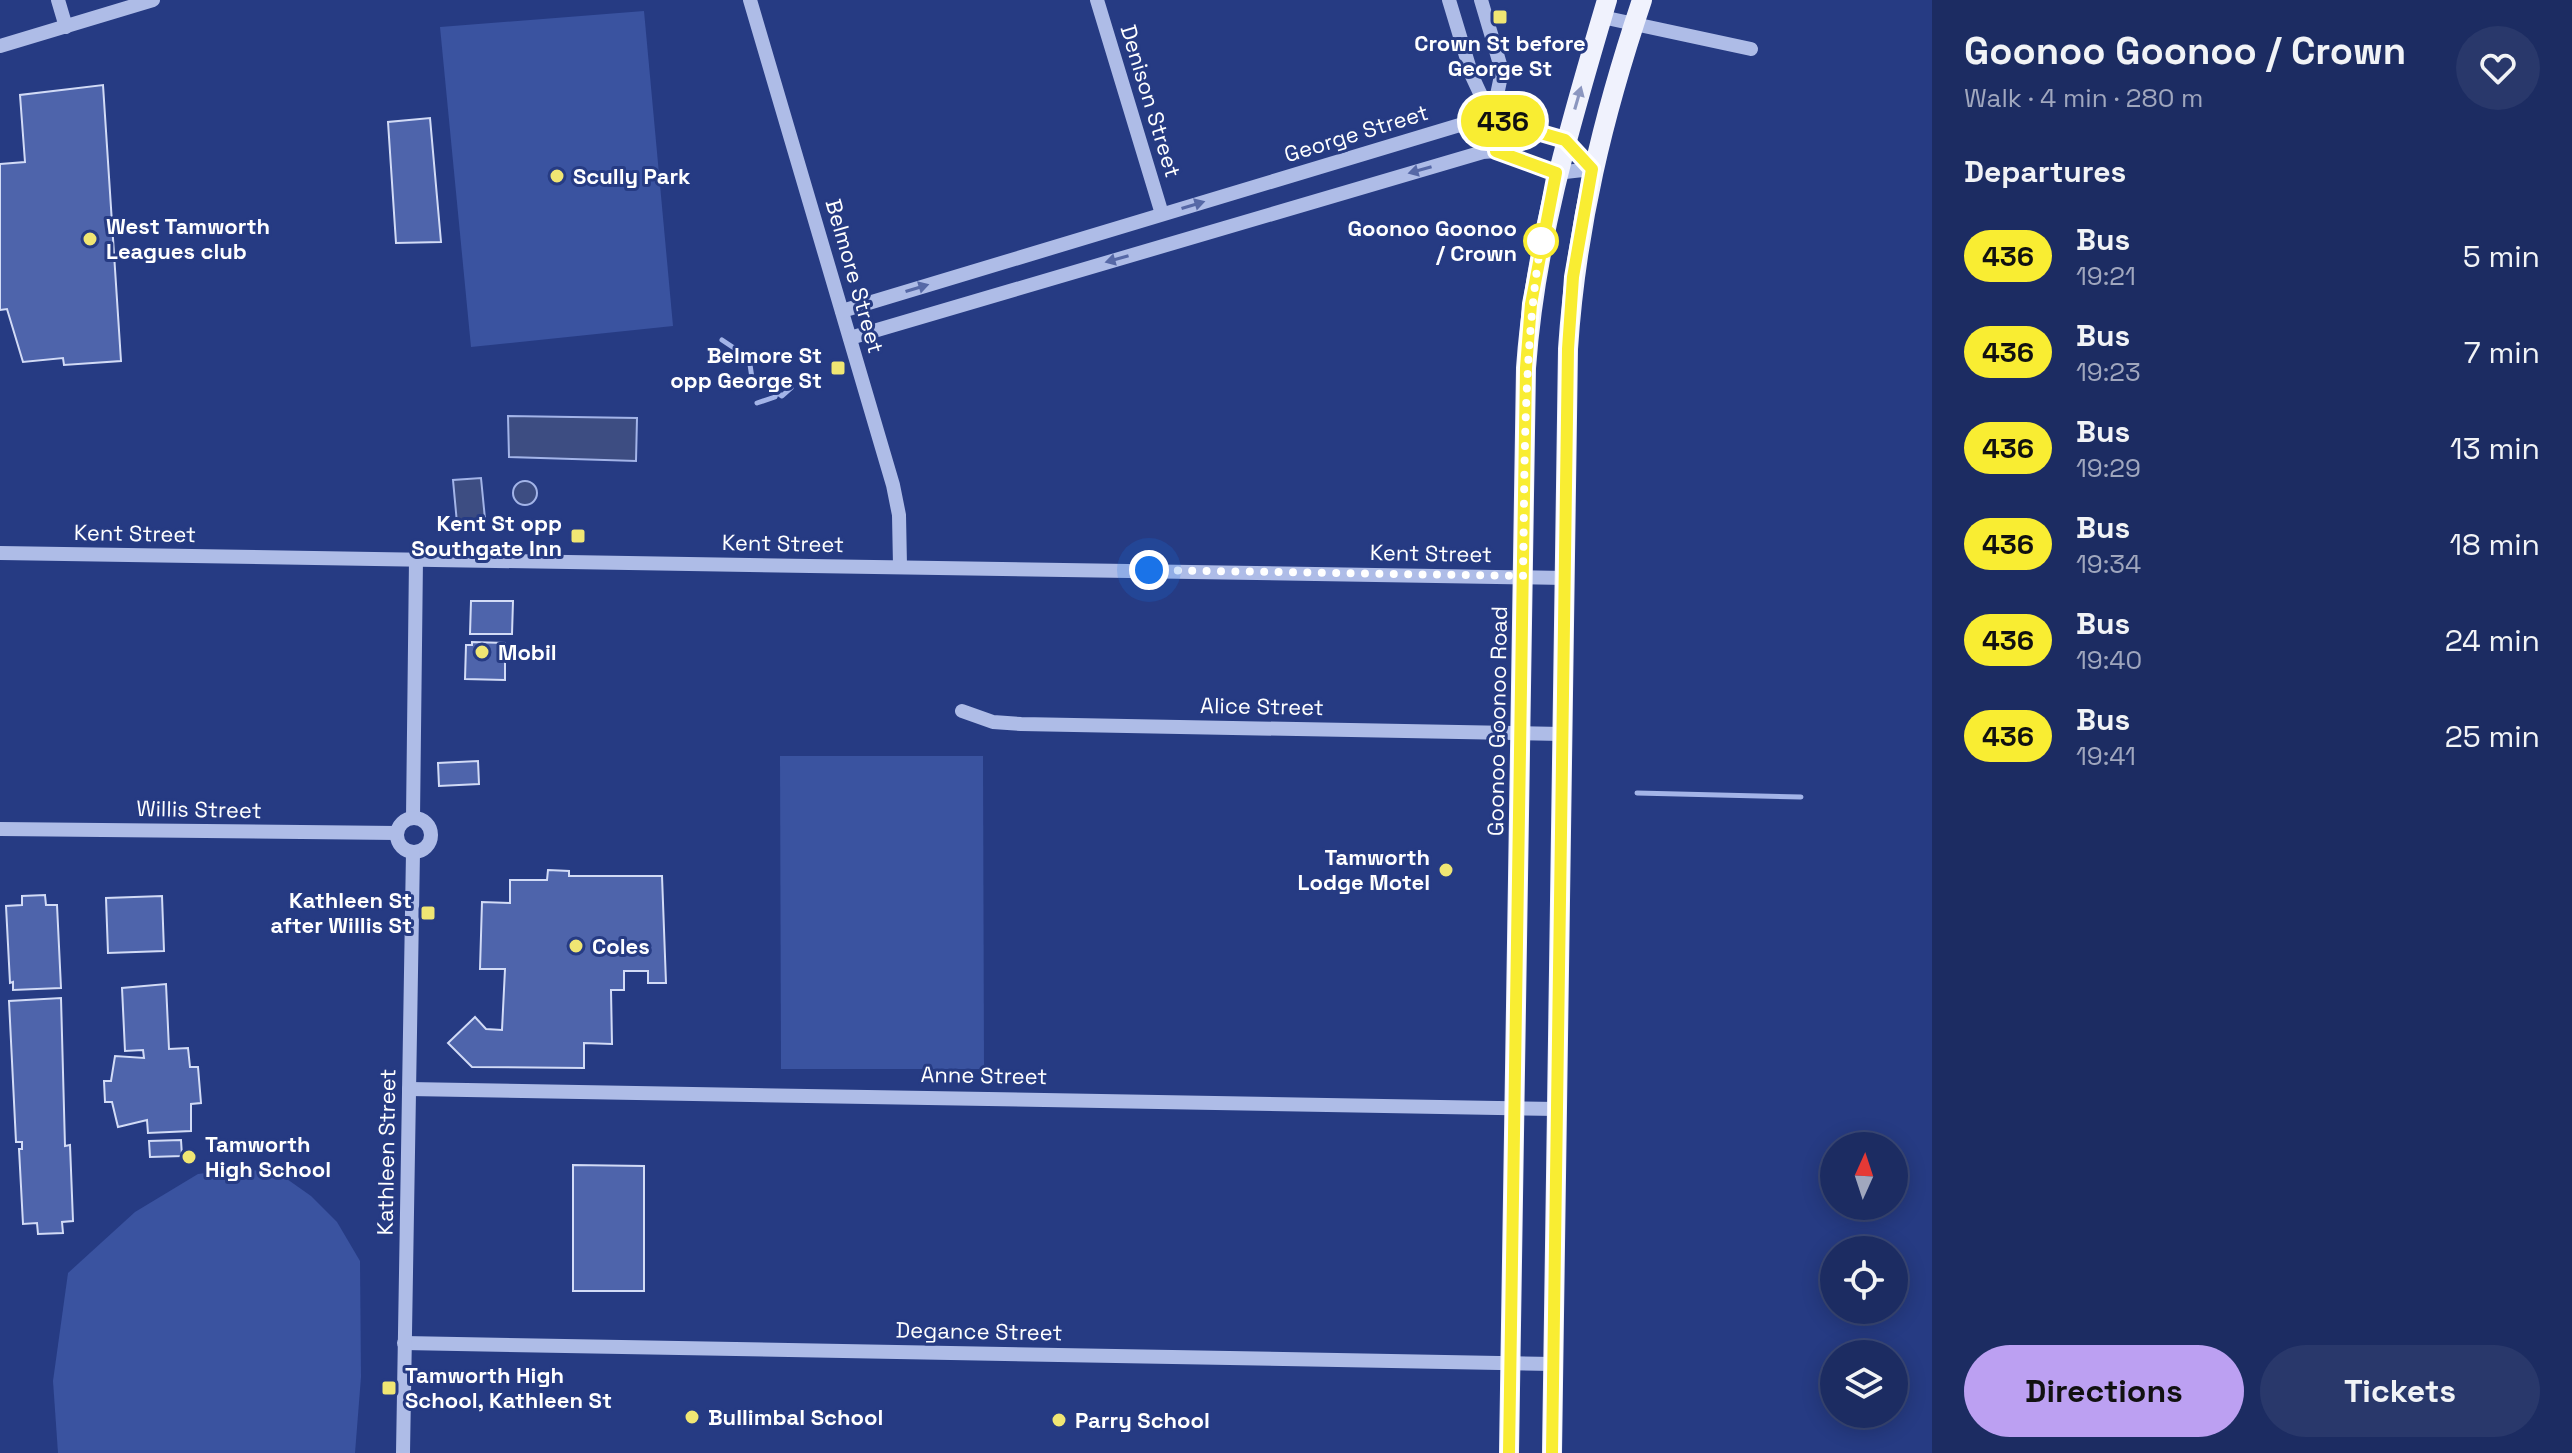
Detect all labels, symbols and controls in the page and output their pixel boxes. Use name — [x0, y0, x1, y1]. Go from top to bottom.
marker: Crown St before George St — [1491, 8, 1509, 26]
street label: Denison Street — [1115, 21, 1187, 181]
button: heart — [2456, 26, 2540, 110]
text: Goonoo Goonoo / Crown — [1964, 27, 2406, 75]
place label: Crown St before George St — [1414, 29, 1586, 82]
text: Walk · 4 min · 280 m — [1964, 81, 2203, 115]
one-way arrow — [1572, 86, 1585, 110]
line badge: 436 — [1457, 95, 1549, 147]
street label: George Street — [1281, 98, 1431, 168]
text: 436 — [1477, 103, 1529, 139]
text: Departures — [1964, 152, 2126, 191]
place label: Scully Park — [573, 162, 691, 190]
one-way arrow — [1408, 164, 1432, 177]
marker: Scully Park — [548, 167, 566, 185]
street label: Belmore Street — [820, 196, 890, 356]
one-way arrow — [1181, 198, 1205, 211]
place label: West Tamworth Leagues club — [106, 212, 270, 265]
place label: Goonoo Goonoo / Crown — [1347, 214, 1517, 267]
text: Bus — [2076, 220, 2130, 259]
marker: Goonoo Goonoo / Crown — [1524, 224, 1558, 258]
marker: West Tamworth Leagues club — [81, 230, 99, 248]
text: 5 min — [2463, 237, 2540, 276]
text: 436 — [1982, 238, 2034, 274]
one-way arrow — [1105, 253, 1129, 266]
text: 19:21 — [2076, 259, 2136, 293]
one-way arrow — [906, 281, 930, 294]
text: Bus — [2076, 316, 2130, 355]
text: 7 min — [2464, 333, 2540, 372]
text: 436 — [1982, 334, 2034, 370]
place label: Belmore St opp George St — [670, 341, 822, 394]
text: 19:23 — [2076, 355, 2141, 389]
marker: Belmore St opp George St — [829, 359, 847, 377]
text: Bus — [2076, 412, 2130, 451]
text: 13 min — [2450, 429, 2540, 468]
text: 436 — [1982, 430, 2034, 466]
text: 19:29 — [2076, 451, 2141, 485]
text: Bus — [2076, 508, 2130, 547]
place label: Kent St opp Southgate Inn — [411, 509, 562, 562]
street label: Kent Street — [74, 518, 196, 548]
text: 18 min — [2450, 525, 2540, 564]
text: 436 — [1982, 526, 2034, 562]
marker: Kent St opp Southgate Inn — [569, 527, 587, 545]
street label: Kent Street — [722, 528, 844, 558]
street label: Kent Street — [1370, 538, 1492, 568]
text: 19:34 — [2076, 547, 2141, 581]
your location — [1129, 550, 1169, 590]
text: Bus — [2076, 604, 2130, 643]
street label: Goonoo Goonoo Road — [1481, 606, 1513, 836]
text: 24 min — [2445, 621, 2540, 660]
text: 436 — [1982, 622, 2034, 658]
place label: Mobil — [498, 638, 557, 666]
marker: Mobil — [473, 643, 491, 661]
text: 19:40 — [2076, 643, 2142, 677]
street label: Alice Street — [1200, 691, 1324, 721]
text: Bus — [2076, 700, 2130, 739]
text: 25 min — [2445, 717, 2540, 756]
text: 436 — [1982, 718, 2034, 754]
text: 19:41 — [2076, 739, 2136, 773]
street label: Willis Street — [136, 794, 262, 824]
place label: Tamworth Lodge Motel — [1298, 843, 1430, 896]
marker: Tamworth Lodge Motel — [1437, 861, 1455, 879]
place label: Kathleen St after Willis St — [271, 886, 412, 939]
marker: Kathleen St after Willis St — [419, 904, 437, 922]
place label: Coles — [592, 932, 650, 960]
marker: Coles — [567, 937, 585, 955]
street label: Anne Street — [920, 1060, 1048, 1090]
street label: Kathleen Street — [371, 1068, 401, 1236]
place label: Tamworth High School — [205, 1130, 331, 1183]
north arrow — [1820, 1132, 1908, 1220]
map controls — [1820, 1132, 1908, 1428]
marker: Tamworth High School — [180, 1148, 198, 1166]
button: locate — [1820, 1236, 1908, 1324]
street label: Degance Street — [895, 1316, 1063, 1346]
button: layers — [1820, 1340, 1908, 1428]
button: Directions — [1964, 1345, 2244, 1437]
button: Tickets — [2260, 1345, 2540, 1437]
place label: Tamworth High School, Kathleen St — [405, 1361, 612, 1414]
marker: Tamworth High School, Kathleen St — [380, 1379, 398, 1397]
place label: Bullimbal School — [708, 1403, 883, 1431]
place label: Parry School — [1075, 1406, 1210, 1434]
marker: Bullimbal School — [683, 1408, 701, 1426]
marker: Parry School — [1050, 1411, 1068, 1429]

